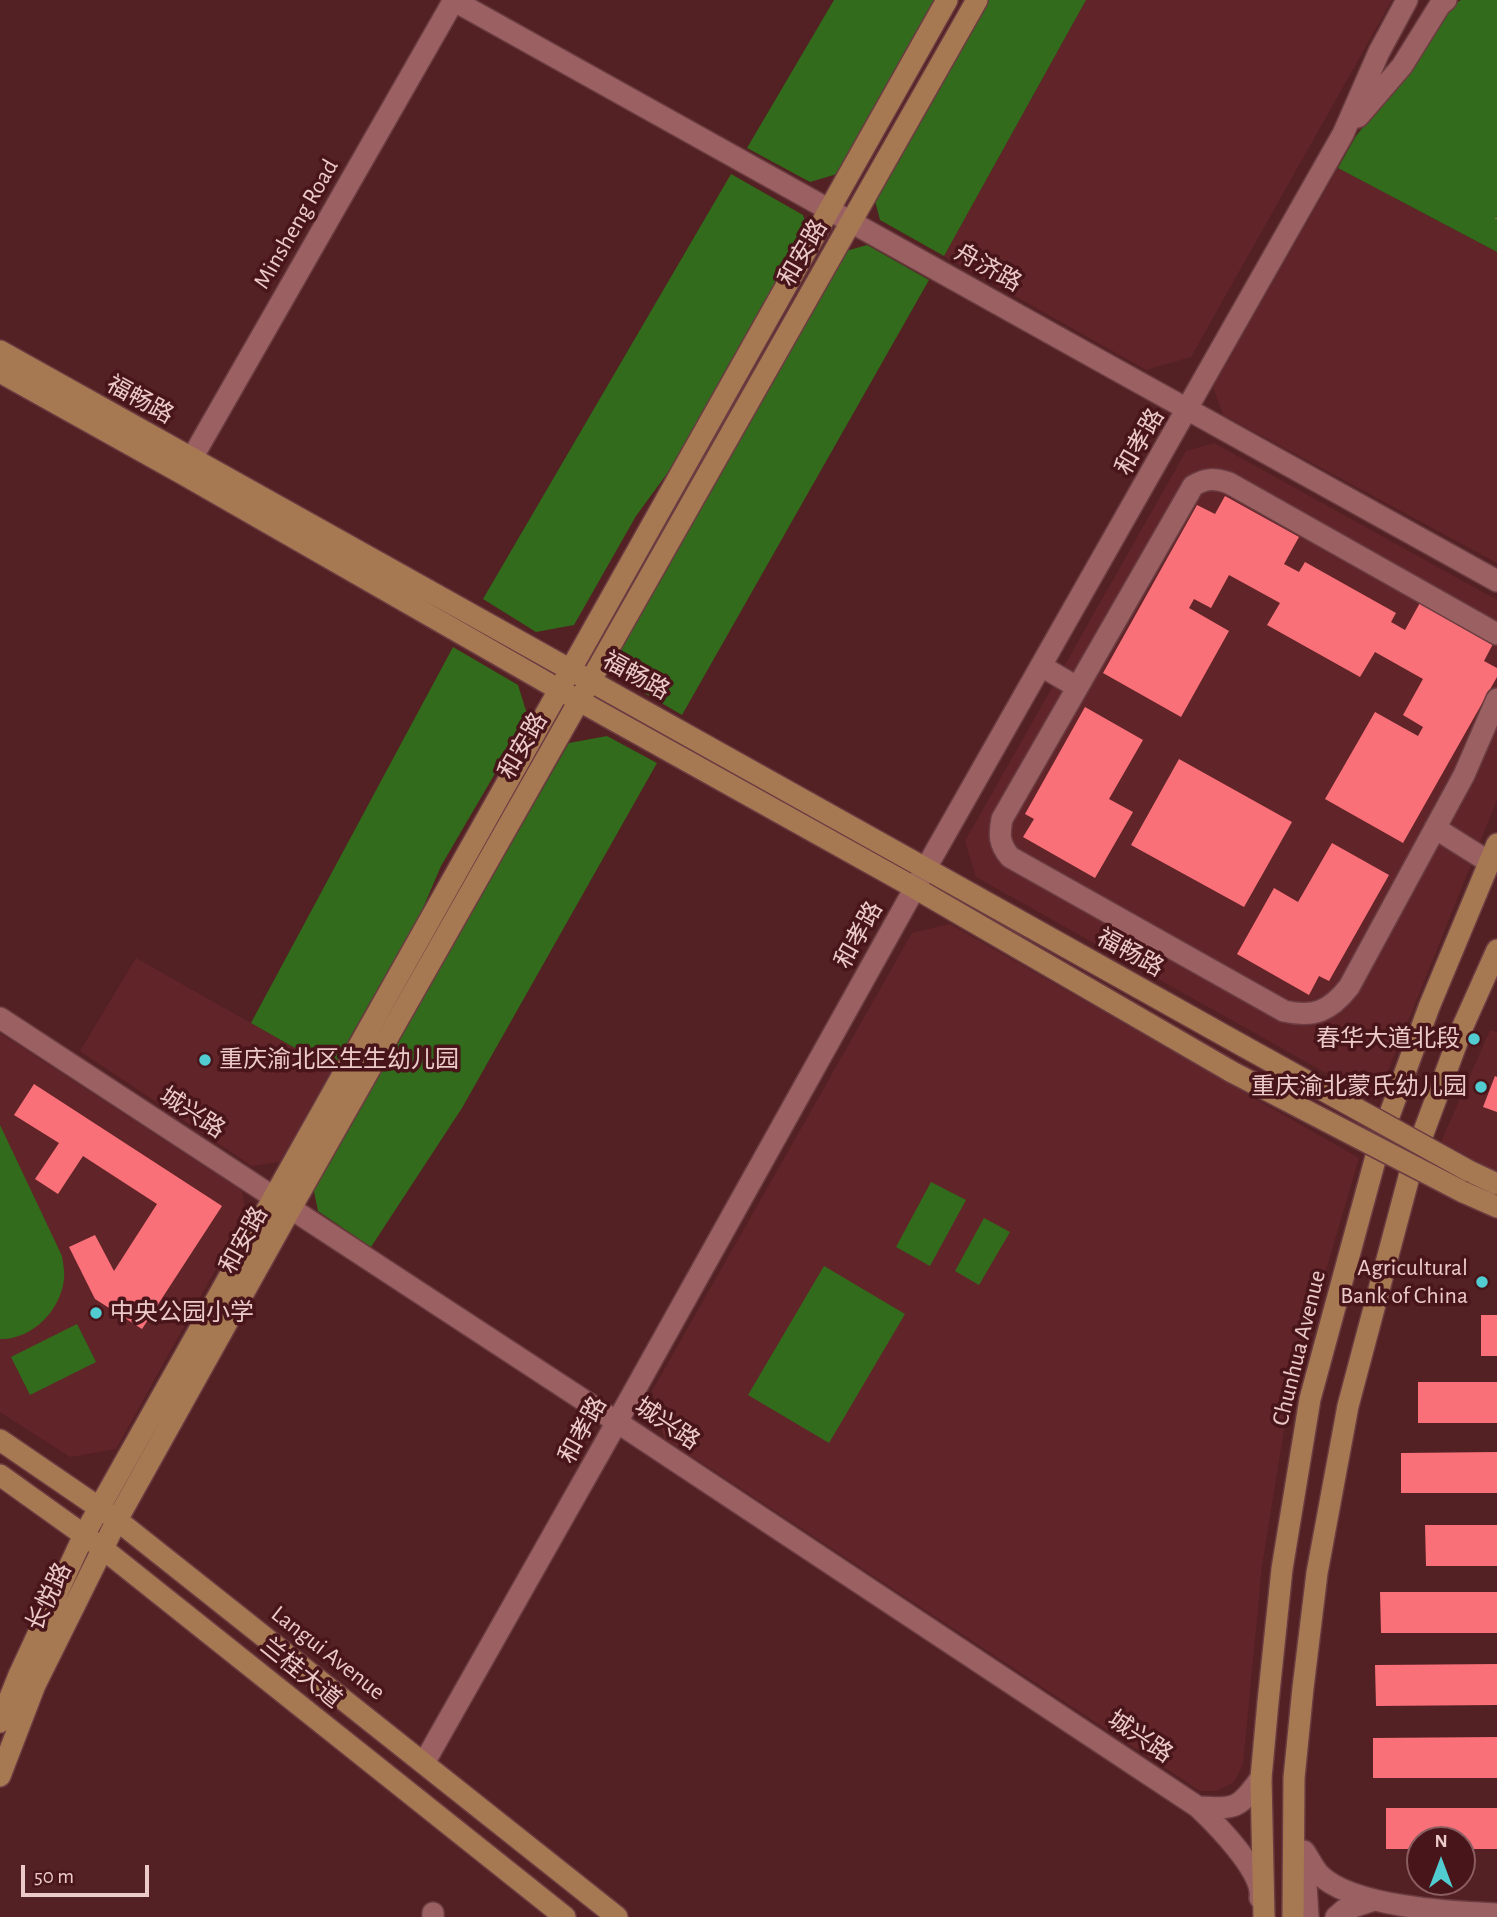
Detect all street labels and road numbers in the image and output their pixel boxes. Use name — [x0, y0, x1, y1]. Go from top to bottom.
street label: Minsheng Road — [247, 154, 345, 294]
street label: 和安路 — [773, 215, 833, 291]
street label: 舟济路 — [950, 238, 1026, 298]
street label: 福畅路 — [102, 370, 178, 430]
street label: 和孝路 — [1110, 404, 1170, 480]
street label: 福畅路 — [598, 646, 674, 706]
street label: 和安路 — [493, 708, 553, 784]
street label: 和孝路 — [829, 897, 889, 973]
street label: 福畅路 — [1092, 923, 1168, 983]
street label: 城兴路 — [154, 1081, 230, 1145]
street label: 和安路 — [214, 1202, 274, 1278]
street label: Chunhua Avenue — [1266, 1267, 1332, 1429]
street label: 和孝路 — [553, 1392, 613, 1468]
street label: 城兴路 — [629, 1392, 705, 1456]
street label: 长悦路 — [20, 1558, 78, 1636]
street label: Langui Avenue — [265, 1600, 391, 1706]
street label: 兰桂大道 — [255, 1632, 347, 1714]
street label: 城兴路 — [1102, 1705, 1178, 1769]

